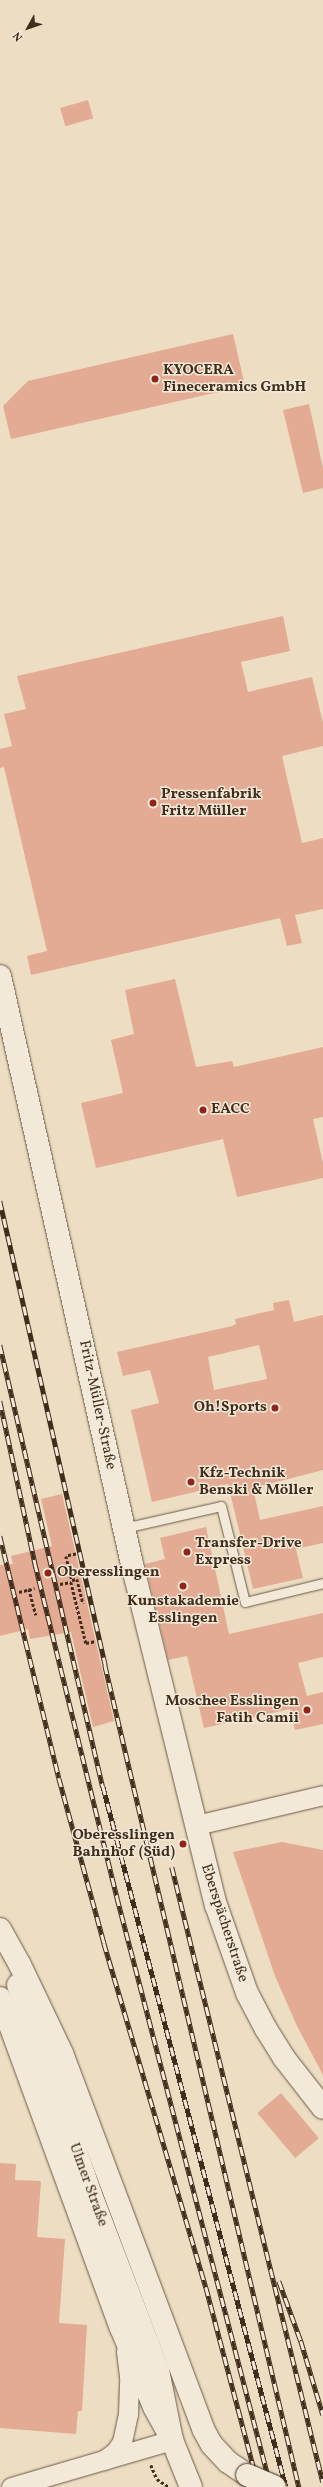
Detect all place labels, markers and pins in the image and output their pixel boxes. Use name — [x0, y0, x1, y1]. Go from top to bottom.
place label: KYOCERA Fineceramics GmbH — [163, 361, 306, 396]
marker: KYOCERA Fineceramics GmbH — [150, 374, 160, 384]
place label: Pressenfabrik Fritz Müller — [161, 785, 261, 820]
marker: Pressenfabrik Fritz Müller — [148, 798, 158, 808]
place label: EACC — [211, 1101, 250, 1119]
marker: EACC — [198, 1105, 208, 1115]
place label: Oh!Sports — [194, 1399, 267, 1417]
marker: Oh!Sports — [270, 1403, 280, 1413]
place label: Kfz-Technik Benski & Möller — [199, 1464, 313, 1499]
marker: Kfz-Technik Benski & Möller — [186, 1477, 196, 1487]
place label: Transfer-Drive Express — [195, 1534, 302, 1569]
marker: Transfer-Drive Express — [182, 1547, 192, 1557]
place label: Oberesslingen — [57, 1564, 160, 1582]
marker: Oberesslingen — [42, 1567, 54, 1579]
marker: Kunstakademie Esslingen — [178, 1581, 188, 1591]
place label: Kunstakademie Esslingen — [127, 1592, 239, 1627]
place label: Moschee Esslingen Fatih Camii — [165, 1692, 299, 1727]
marker: Moschee Esslingen Fatih Camii — [302, 1705, 312, 1715]
place label: Oberesslingen Bahnhof (Süd) — [72, 1826, 175, 1861]
marker: Oberesslingen Bahnhof (Süd) — [178, 1839, 188, 1849]

